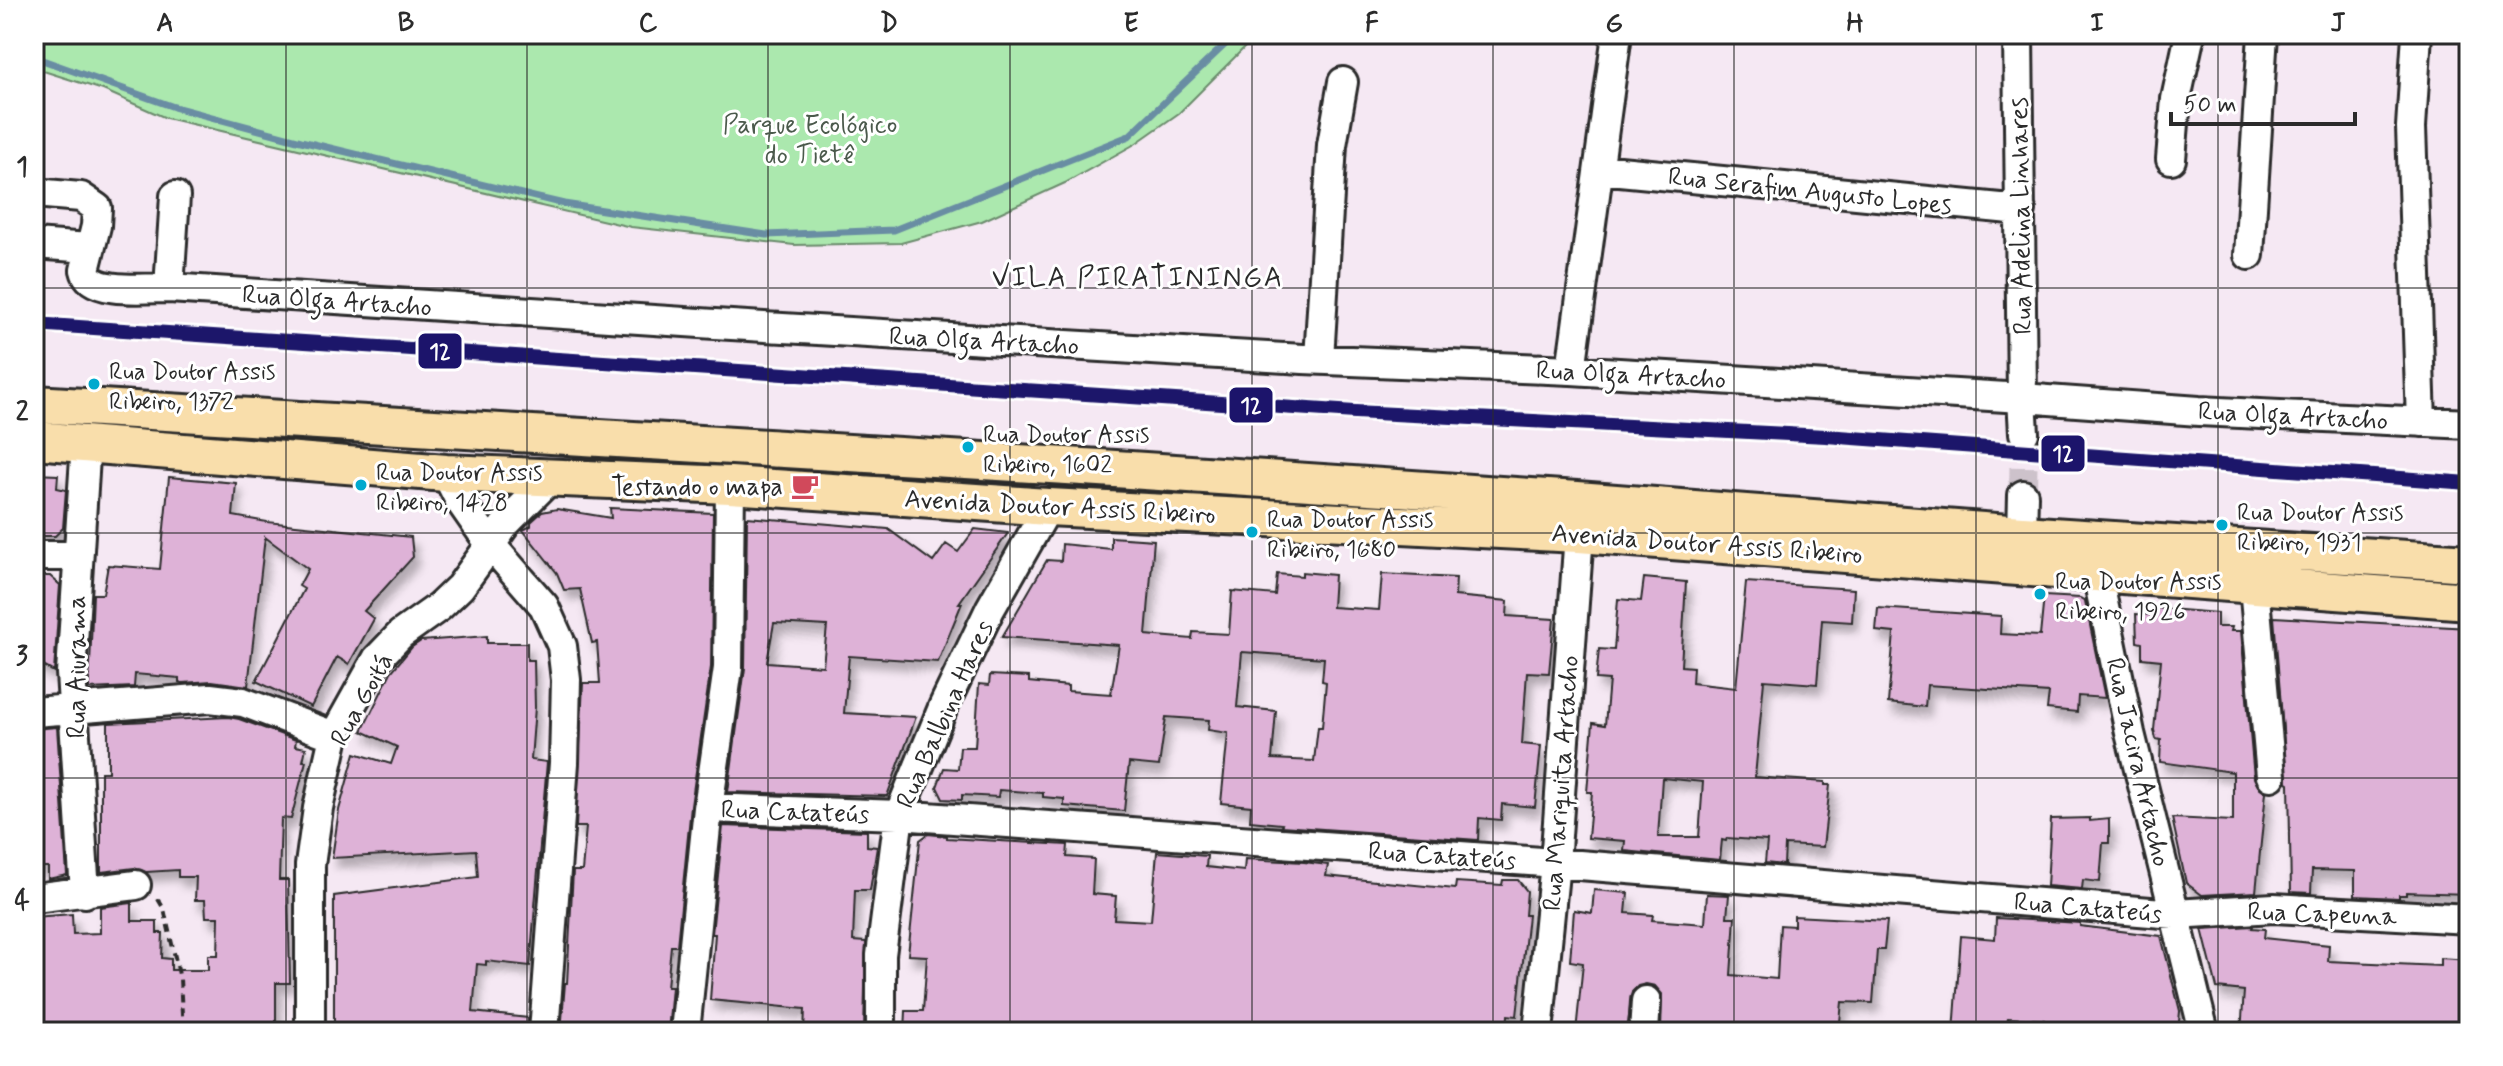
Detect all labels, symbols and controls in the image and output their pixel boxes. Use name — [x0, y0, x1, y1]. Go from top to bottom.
text: A — [156, 7, 174, 41]
text: B — [398, 7, 414, 41]
text: C — [639, 7, 658, 41]
text: D — [880, 7, 898, 41]
text: E — [1123, 7, 1139, 41]
text: F — [1365, 7, 1379, 41]
text: G — [1605, 7, 1623, 41]
text: H — [1847, 7, 1864, 41]
text: I — [2090, 7, 2104, 41]
text: J — [2330, 7, 2346, 41]
scale bar — [2171, 76, 2355, 126]
text: 50 m — [2183, 90, 2237, 121]
street label: Rua Adelina Linhares — [2003, 97, 2041, 335]
park label: Parque Ecológico do Tietê — [723, 109, 897, 173]
text: 1 — [16, 151, 28, 185]
street label: Rua Serafim Augusto Lopes — [1666, 160, 1953, 224]
district label: VILA PIRATININGA — [992, 260, 1284, 297]
street label: Rua Olga Artacho — [241, 278, 433, 329]
street label: Rua Olga Artacho — [888, 320, 1080, 367]
line badge: 12 — [417, 332, 463, 370]
text: 12 — [429, 339, 451, 367]
street label: Rua Olga Artacho — [1535, 354, 1727, 401]
place label: Rua Doutor Assis Ribeiro, 1372 — [109, 357, 276, 418]
marker: Rua Doutor Assis Ribeiro, 1372 — [86, 376, 102, 392]
line badge: 12 — [1228, 386, 1274, 424]
text: 12 — [1240, 393, 1262, 421]
street label: Rua Olga Artacho — [2197, 395, 2389, 442]
text: 2 — [16, 396, 29, 430]
place label: Rua Doutor Assis Ribeiro, 1602 — [983, 420, 1150, 481]
line badge: 12 — [2040, 434, 2086, 473]
marker: Rua Doutor Assis Ribeiro, 1602 — [960, 439, 976, 455]
text: 12 — [2052, 441, 2074, 469]
place label: Rua Doutor Assis Ribeiro, 1428 — [376, 458, 543, 519]
place label: Testando o mapa — [611, 471, 783, 505]
cafe icon: Testando o mapa — [790, 471, 820, 501]
marker: Rua Doutor Assis Ribeiro, 1428 — [353, 477, 369, 493]
street label: Avenida Doutor Assis Ribeiro — [903, 483, 1216, 533]
place label: Rua Doutor Assis Ribeiro, 1931 — [2237, 498, 2404, 559]
place label: Rua Doutor Assis Ribeiro, 1680 — [1267, 505, 1434, 566]
street label: Avenida Doutor Assis Ribeiro — [1550, 517, 1864, 573]
marker: Rua Doutor Assis Ribeiro, 1931 — [2214, 517, 2230, 533]
marker: Rua Doutor Assis Ribeiro, 1680 — [1244, 524, 1260, 540]
place label: Rua Doutor Assis Ribeiro, 1926 — [2055, 567, 2222, 628]
marker: Rua Doutor Assis Ribeiro, 1926 — [2032, 586, 2048, 602]
street label: Rua Aiurama — [61, 595, 95, 739]
street label: Rua Balbina Hares — [889, 616, 1002, 814]
text: 3 — [16, 640, 28, 674]
street label: Rua Goitá — [323, 647, 402, 753]
street label: Rua Mariquita Artacho — [1536, 654, 1588, 912]
street label: Rua Jacira Artacho — [2096, 655, 2178, 870]
street label: Rua Catateús — [720, 793, 870, 833]
street label: Rua Catateús — [1367, 835, 1517, 879]
text: 4 — [14, 885, 30, 919]
street label: Rua Catateús — [2012, 886, 2163, 932]
street label: Rua Capeuna — [2247, 895, 2398, 935]

